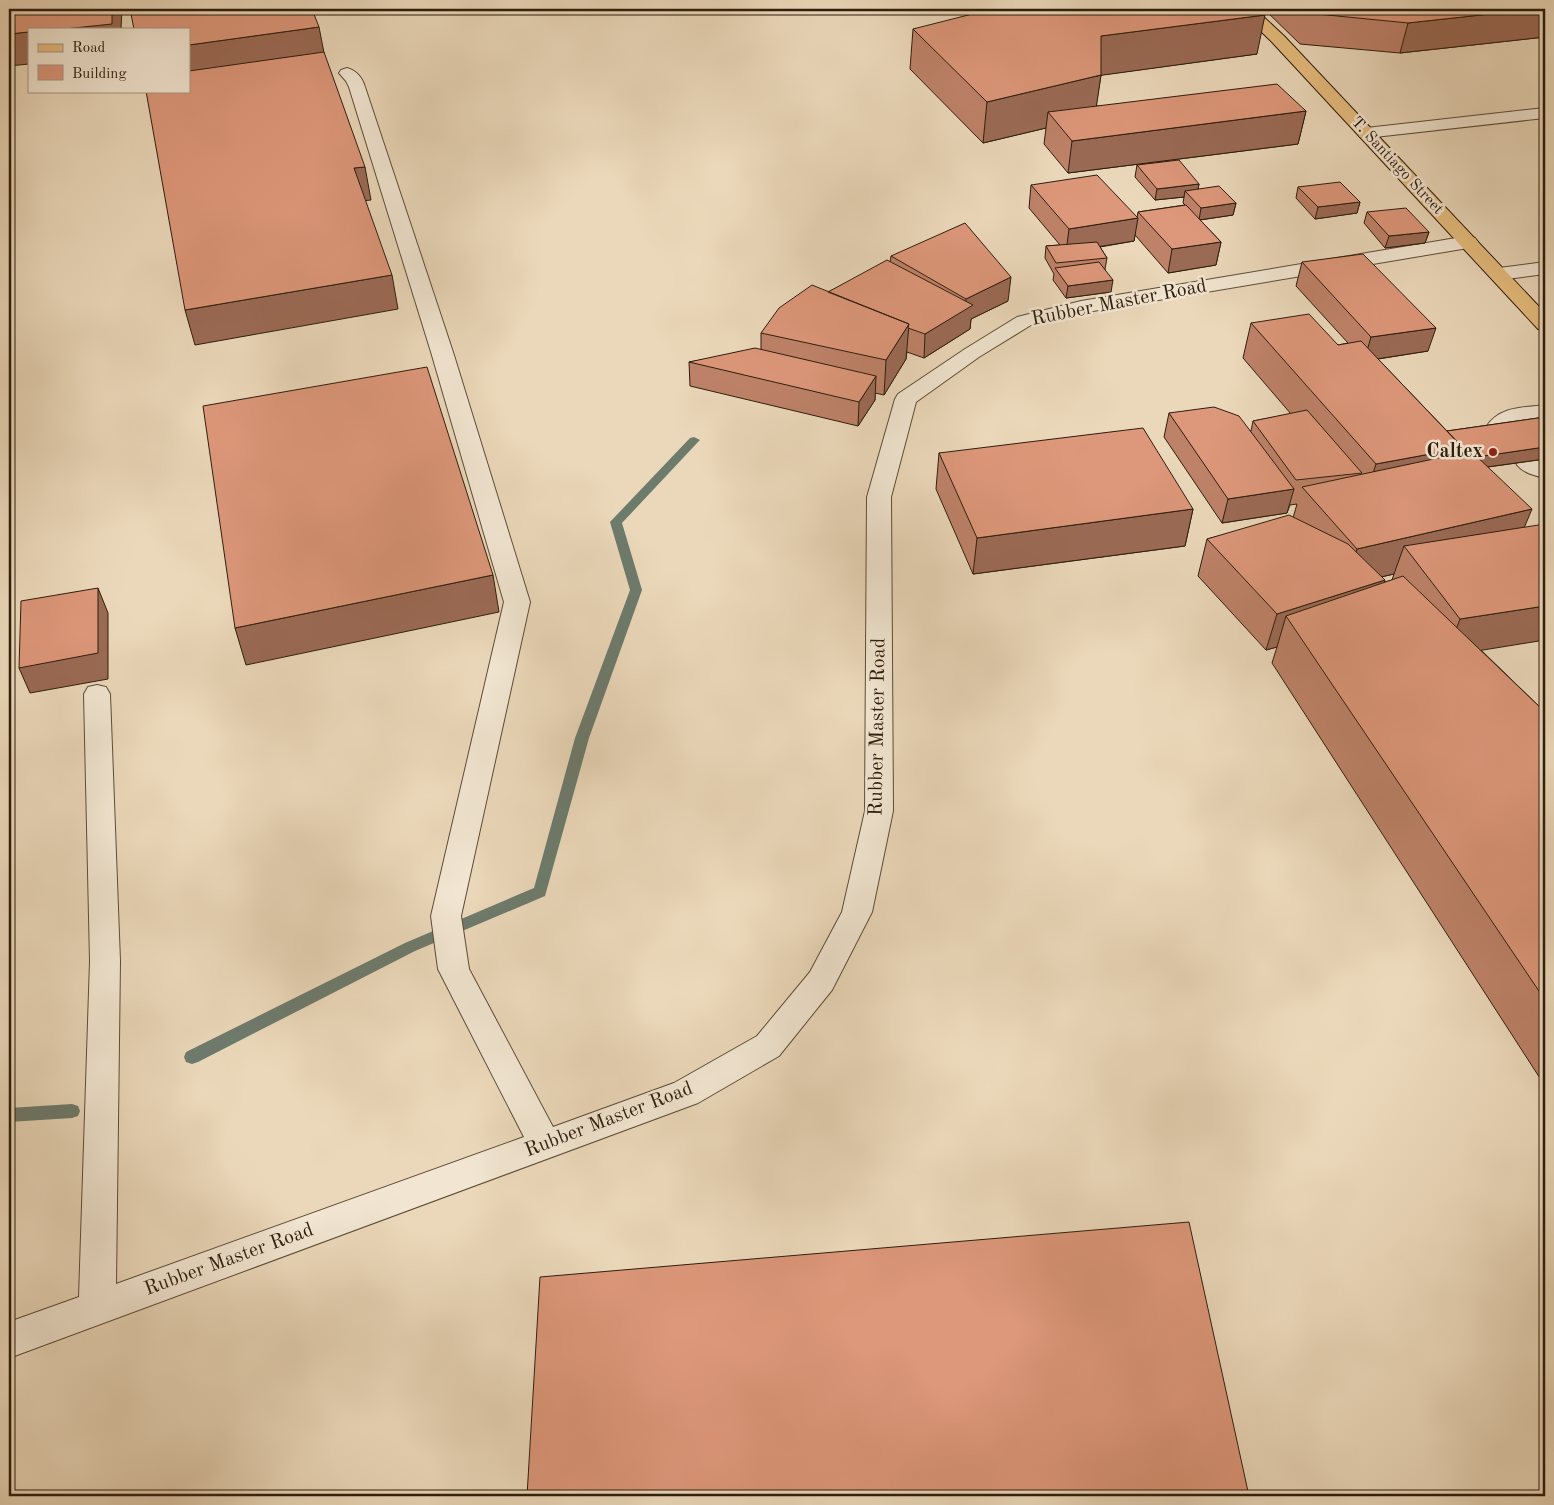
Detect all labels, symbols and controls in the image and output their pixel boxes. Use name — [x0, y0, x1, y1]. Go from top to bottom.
legend — [28, 28, 190, 92]
text: Road — [72, 41, 106, 56]
text: Building — [72, 67, 127, 82]
street label: T. Santiago Street — [1348, 114, 1446, 218]
street label: Rubber Master Road — [1030, 276, 1208, 330]
place label: Caltex — [1426, 442, 1483, 462]
marker: Caltex — [1487, 446, 1499, 458]
street label: Rubber Master Road — [866, 638, 890, 816]
street label: Rubber Master Road — [522, 1079, 696, 1161]
street label: Rubber Master Road — [142, 1220, 316, 1300]

